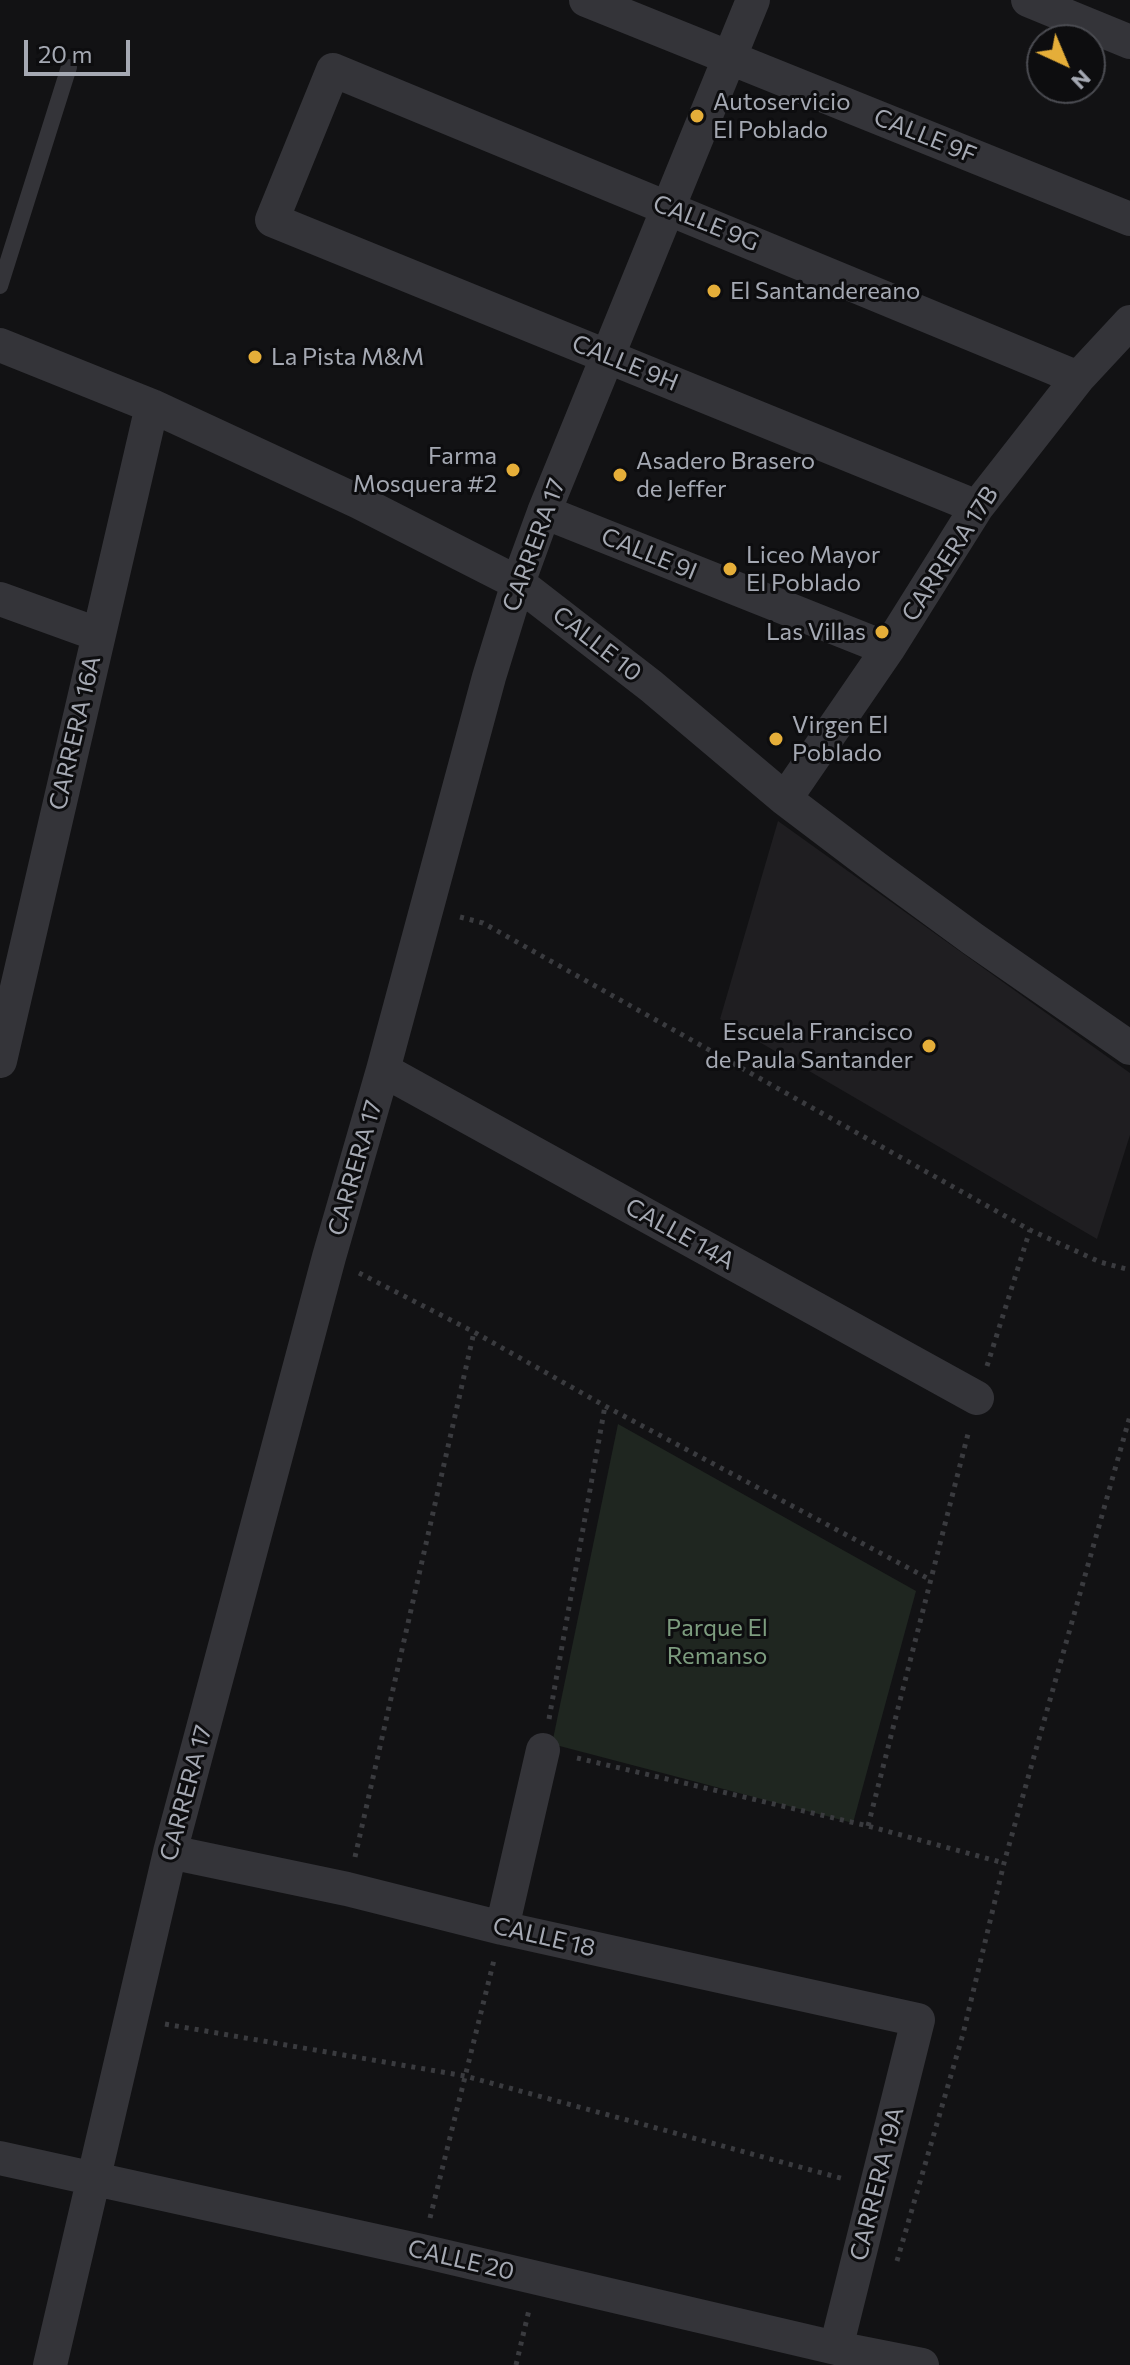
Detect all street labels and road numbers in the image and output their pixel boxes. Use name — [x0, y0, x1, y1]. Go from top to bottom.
street label: CALLE 9F — [870, 102, 980, 170]
street label: CALLE 9G — [649, 189, 763, 257]
street label: CALLE 9H — [568, 329, 682, 397]
street label: CARRERA 17 — [497, 474, 571, 616]
street label: CARRERA 17B — [896, 481, 1004, 627]
street label: CALLE 9I — [597, 522, 701, 586]
street label: CALLE 10 — [547, 600, 647, 688]
street label: CARRERA 16A — [43, 653, 107, 813]
street label: CARRERA 17 — [322, 1097, 388, 1239]
street label: CALLE 14A — [620, 1192, 740, 1276]
street label: CARRERA 17 — [154, 1722, 218, 1864]
street label: CALLE 18 — [490, 1911, 598, 1963]
street label: CARRERA 19A — [844, 2104, 910, 2264]
street label: CALLE 20 — [405, 2234, 517, 2286]

